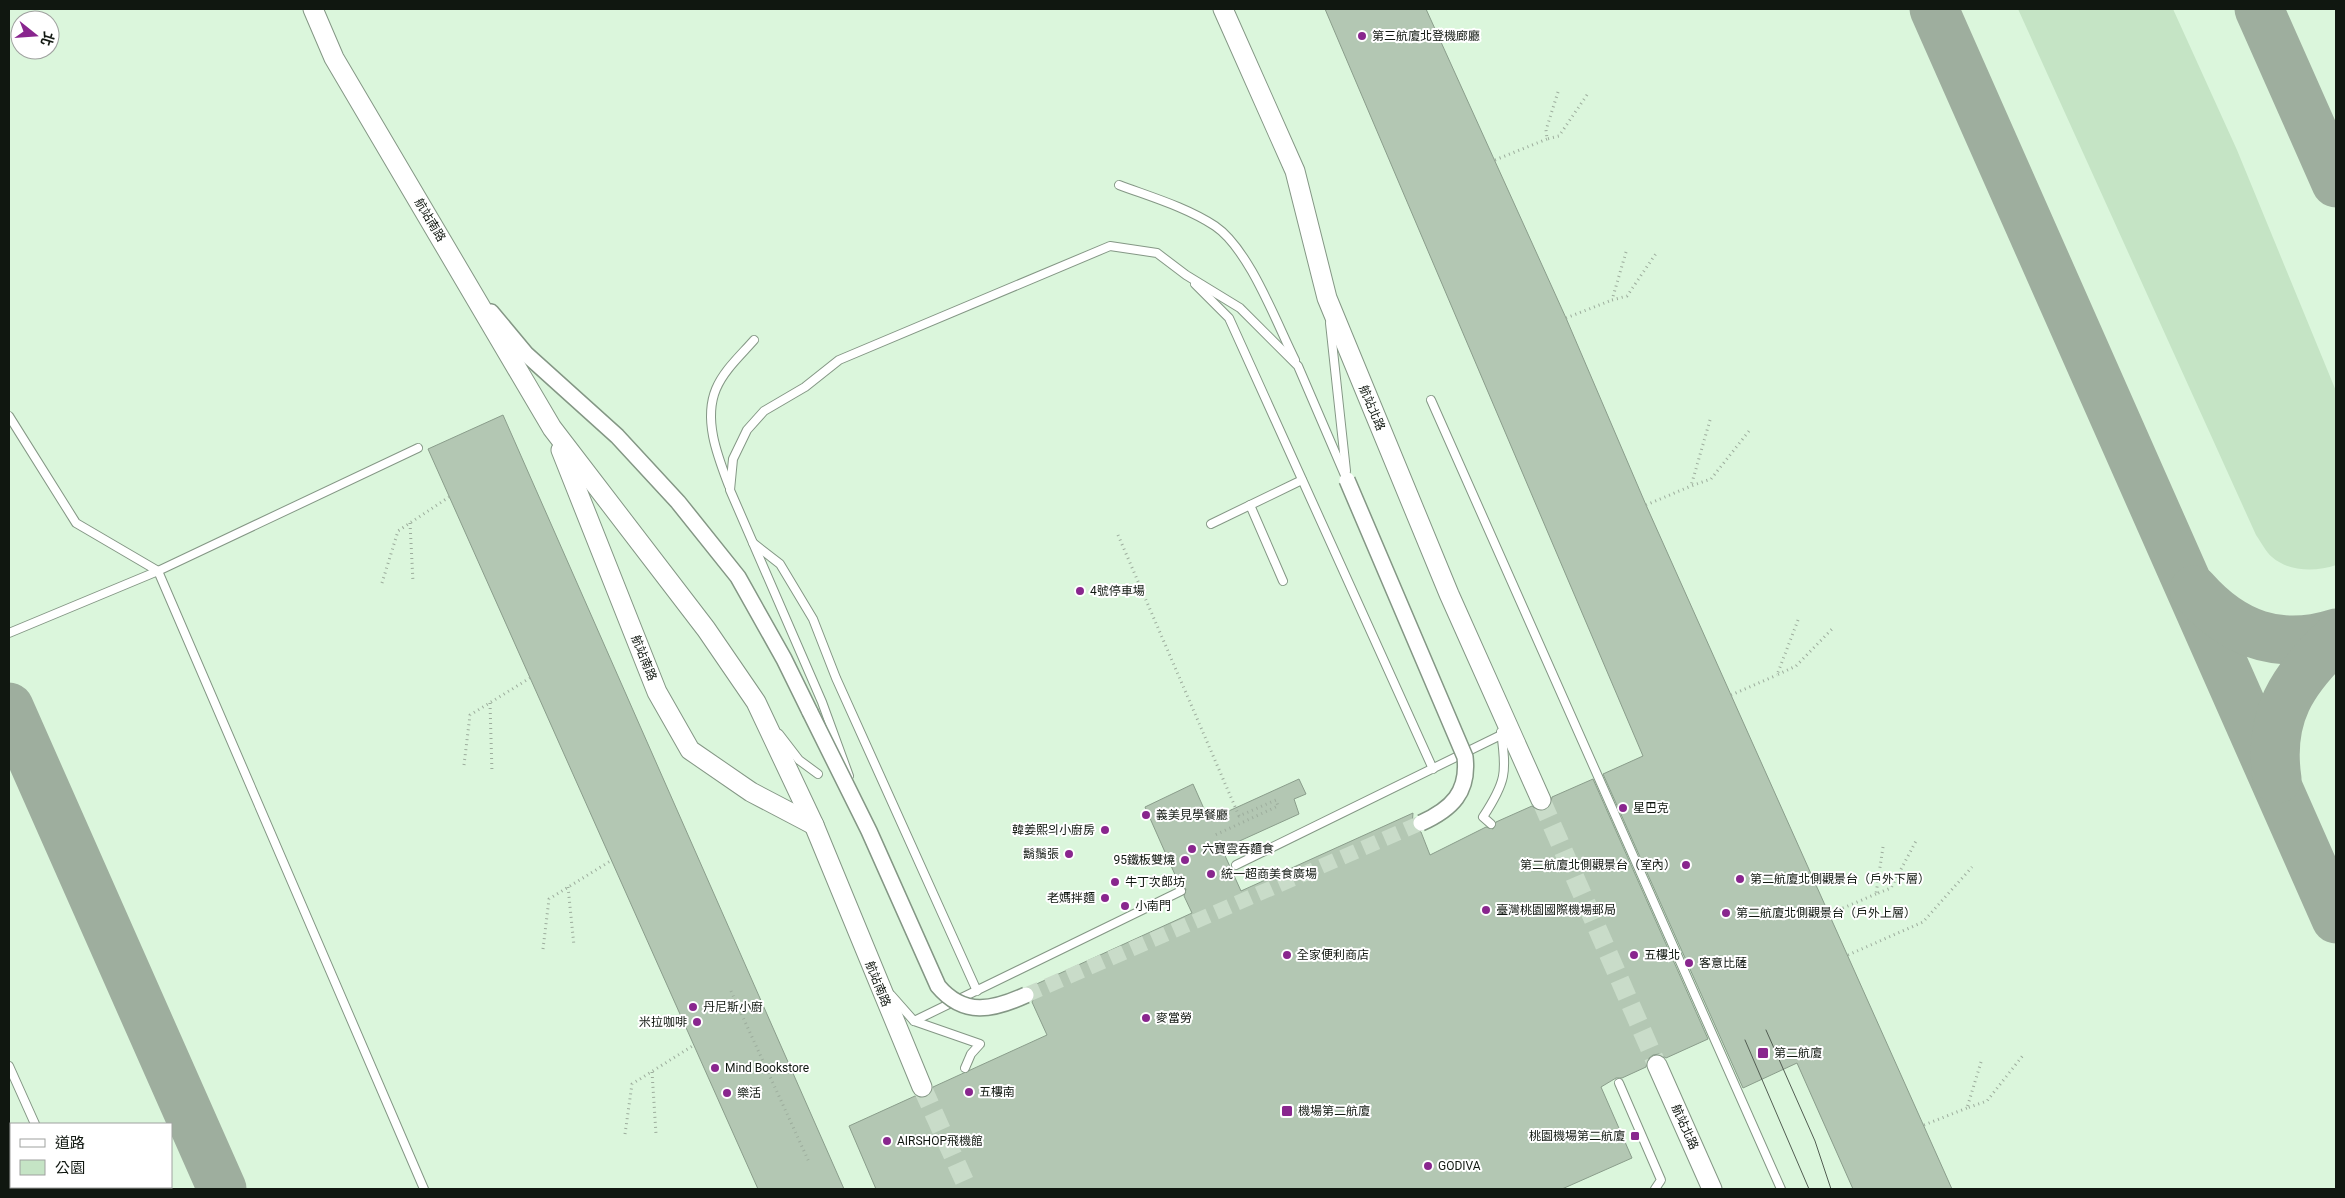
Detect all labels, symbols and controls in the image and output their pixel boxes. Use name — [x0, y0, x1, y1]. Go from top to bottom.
north arrow — [10, 10, 60, 60]
place label: 第三航廈北登機廊廳 — [1372, 29, 1480, 43]
text: 北 — [38, 30, 57, 48]
marker: 第三航廈北登機廊廳 — [1356, 30, 1368, 42]
street label: 航站南路 — [412, 196, 448, 244]
street label: 航站北路 — [1356, 383, 1388, 433]
place label: 4號停車場 — [1090, 584, 1145, 598]
marker: 4號停車場 — [1074, 585, 1086, 597]
street label: 航站南路 — [629, 633, 659, 683]
place label: 星巴克 — [1633, 801, 1669, 815]
marker: 星巴克 — [1617, 802, 1629, 814]
place label: 義美見學餐廳 — [1156, 808, 1228, 822]
marker: 義美見學餐廳 — [1140, 809, 1152, 821]
place label: 韓姜熙의小廚房 — [1012, 823, 1095, 837]
marker: 韓姜熙의小廚房 — [1099, 824, 1111, 836]
place label: 六寶雲吞麵食 — [1202, 842, 1274, 856]
marker: 六寶雲吞麵食 — [1186, 843, 1198, 855]
place label: 鬍鬚張 — [1023, 847, 1059, 861]
marker: 鬍鬚張 — [1063, 848, 1075, 860]
place label: 95鐵板雙燒 — [1114, 853, 1175, 867]
marker: 95鐵板雙燒 — [1179, 854, 1191, 866]
place label: 第二航廈北側觀景台（室內） — [1520, 858, 1676, 872]
marker: 第二航廈北側觀景台（室內） — [1680, 859, 1692, 871]
place label: 統一超商美食廣場 — [1221, 867, 1317, 881]
marker: 統一超商美食廣場 — [1205, 868, 1217, 880]
place label: 第二航廈北側觀景台（戶外下層） — [1750, 872, 1930, 886]
marker: 第二航廈北側觀景台（戶外下層） — [1734, 873, 1746, 885]
place label: 牛丁次郎坊 — [1125, 875, 1185, 889]
marker: 牛丁次郎坊 — [1109, 876, 1121, 888]
place label: 老媽拌麵 — [1047, 891, 1095, 905]
marker: 老媽拌麵 — [1099, 892, 1111, 904]
place label: 小南門 — [1135, 899, 1171, 913]
marker: 小南門 — [1119, 900, 1131, 912]
place label: 臺灣桃園國際機場郵局 — [1496, 903, 1616, 917]
marker: 臺灣桃園國際機場郵局 — [1480, 904, 1492, 916]
place label: 第二航廈北側觀景台（戶外上層） — [1736, 906, 1916, 920]
marker: 第二航廈北側觀景台（戶外上層） — [1720, 907, 1732, 919]
place label: 全家便利商店 — [1297, 948, 1369, 962]
place label: 五樓北 — [1644, 948, 1680, 962]
marker: 全家便利商店 — [1281, 949, 1293, 961]
marker: 五樓北 — [1628, 949, 1640, 961]
place label: 客意比薩 — [1699, 956, 1747, 970]
marker: 客意比薩 — [1683, 957, 1695, 969]
street label: 航站南路 — [863, 959, 893, 1009]
place label: 丹尼斯小廚 — [703, 1000, 763, 1014]
marker: 丹尼斯小廚 — [687, 1001, 699, 1013]
place label: 麥當勞 — [1156, 1011, 1192, 1025]
marker: 麥當勞 — [1140, 1012, 1152, 1024]
place label: 米拉咖啡 — [639, 1015, 687, 1029]
marker: 米拉咖啡 — [691, 1016, 703, 1028]
marker: 第二航廈 — [1756, 1046, 1770, 1060]
place label: 第二航廈 — [1774, 1046, 1822, 1060]
place label: Mind Bookstore — [725, 1061, 809, 1075]
marker: Mind Bookstore — [709, 1062, 721, 1074]
place label: 五樓南 — [979, 1085, 1015, 1099]
place label: 樂活 — [737, 1086, 761, 1100]
marker: 五樓南 — [963, 1086, 975, 1098]
marker: 樂活 — [721, 1087, 733, 1099]
street label: 航站北路 — [1669, 1102, 1701, 1152]
marker: 機場第二航廈 — [1280, 1104, 1294, 1118]
place label: 機場第二航廈 — [1298, 1104, 1370, 1118]
legend — [10, 1123, 172, 1188]
place label: 桃園機場第二航廈 — [1529, 1129, 1625, 1143]
marker: 桃園機場第二航廈 — [1629, 1130, 1641, 1142]
text: 道路 — [55, 1134, 85, 1152]
place label: AIRSHOP飛機館 — [897, 1134, 983, 1148]
marker: AIRSHOP飛機館 — [881, 1135, 893, 1147]
text: 公園 — [55, 1159, 85, 1177]
place label: GODIVA — [1438, 1159, 1481, 1173]
marker: GODIVA — [1422, 1160, 1434, 1172]

